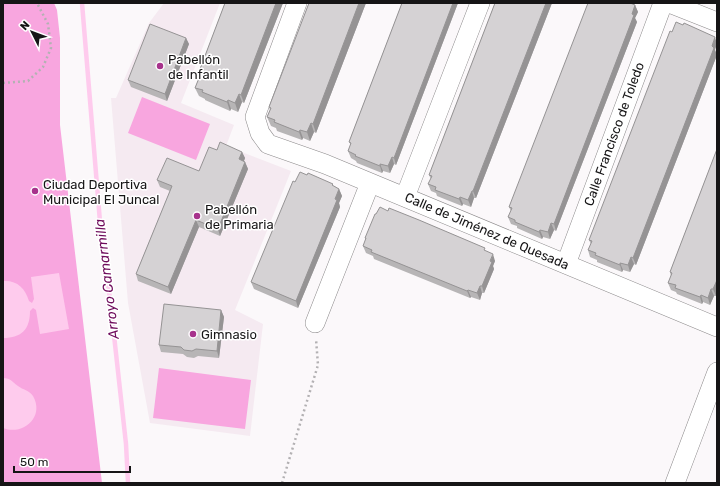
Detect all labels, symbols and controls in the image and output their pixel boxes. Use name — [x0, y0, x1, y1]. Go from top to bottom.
north arrow — [12, 12, 52, 52]
text: N — [17, 18, 32, 33]
place label: Pabellón de Infantil — [168, 52, 229, 82]
street label: Calle Francisco de Toledo — [581, 60, 647, 208]
marker: Pabellón de Infantil — [155, 61, 165, 71]
place label: Ciudad Deportiva Municipal El Juncal — [43, 177, 159, 207]
marker: Ciudad Deportiva Municipal El Juncal — [30, 186, 40, 196]
street label: Calle de Jiménez de Quesada — [403, 190, 571, 272]
place label: Pabellón de Primaria — [205, 202, 274, 232]
marker: Pabellón de Primaria — [192, 211, 202, 221]
water label: Arroyo Camarmilla — [91, 218, 123, 341]
place label: Gimnasio — [201, 327, 257, 342]
marker: Gimnasio — [188, 329, 198, 339]
scale bar — [14, 448, 130, 474]
text: 50 m — [20, 455, 48, 469]

